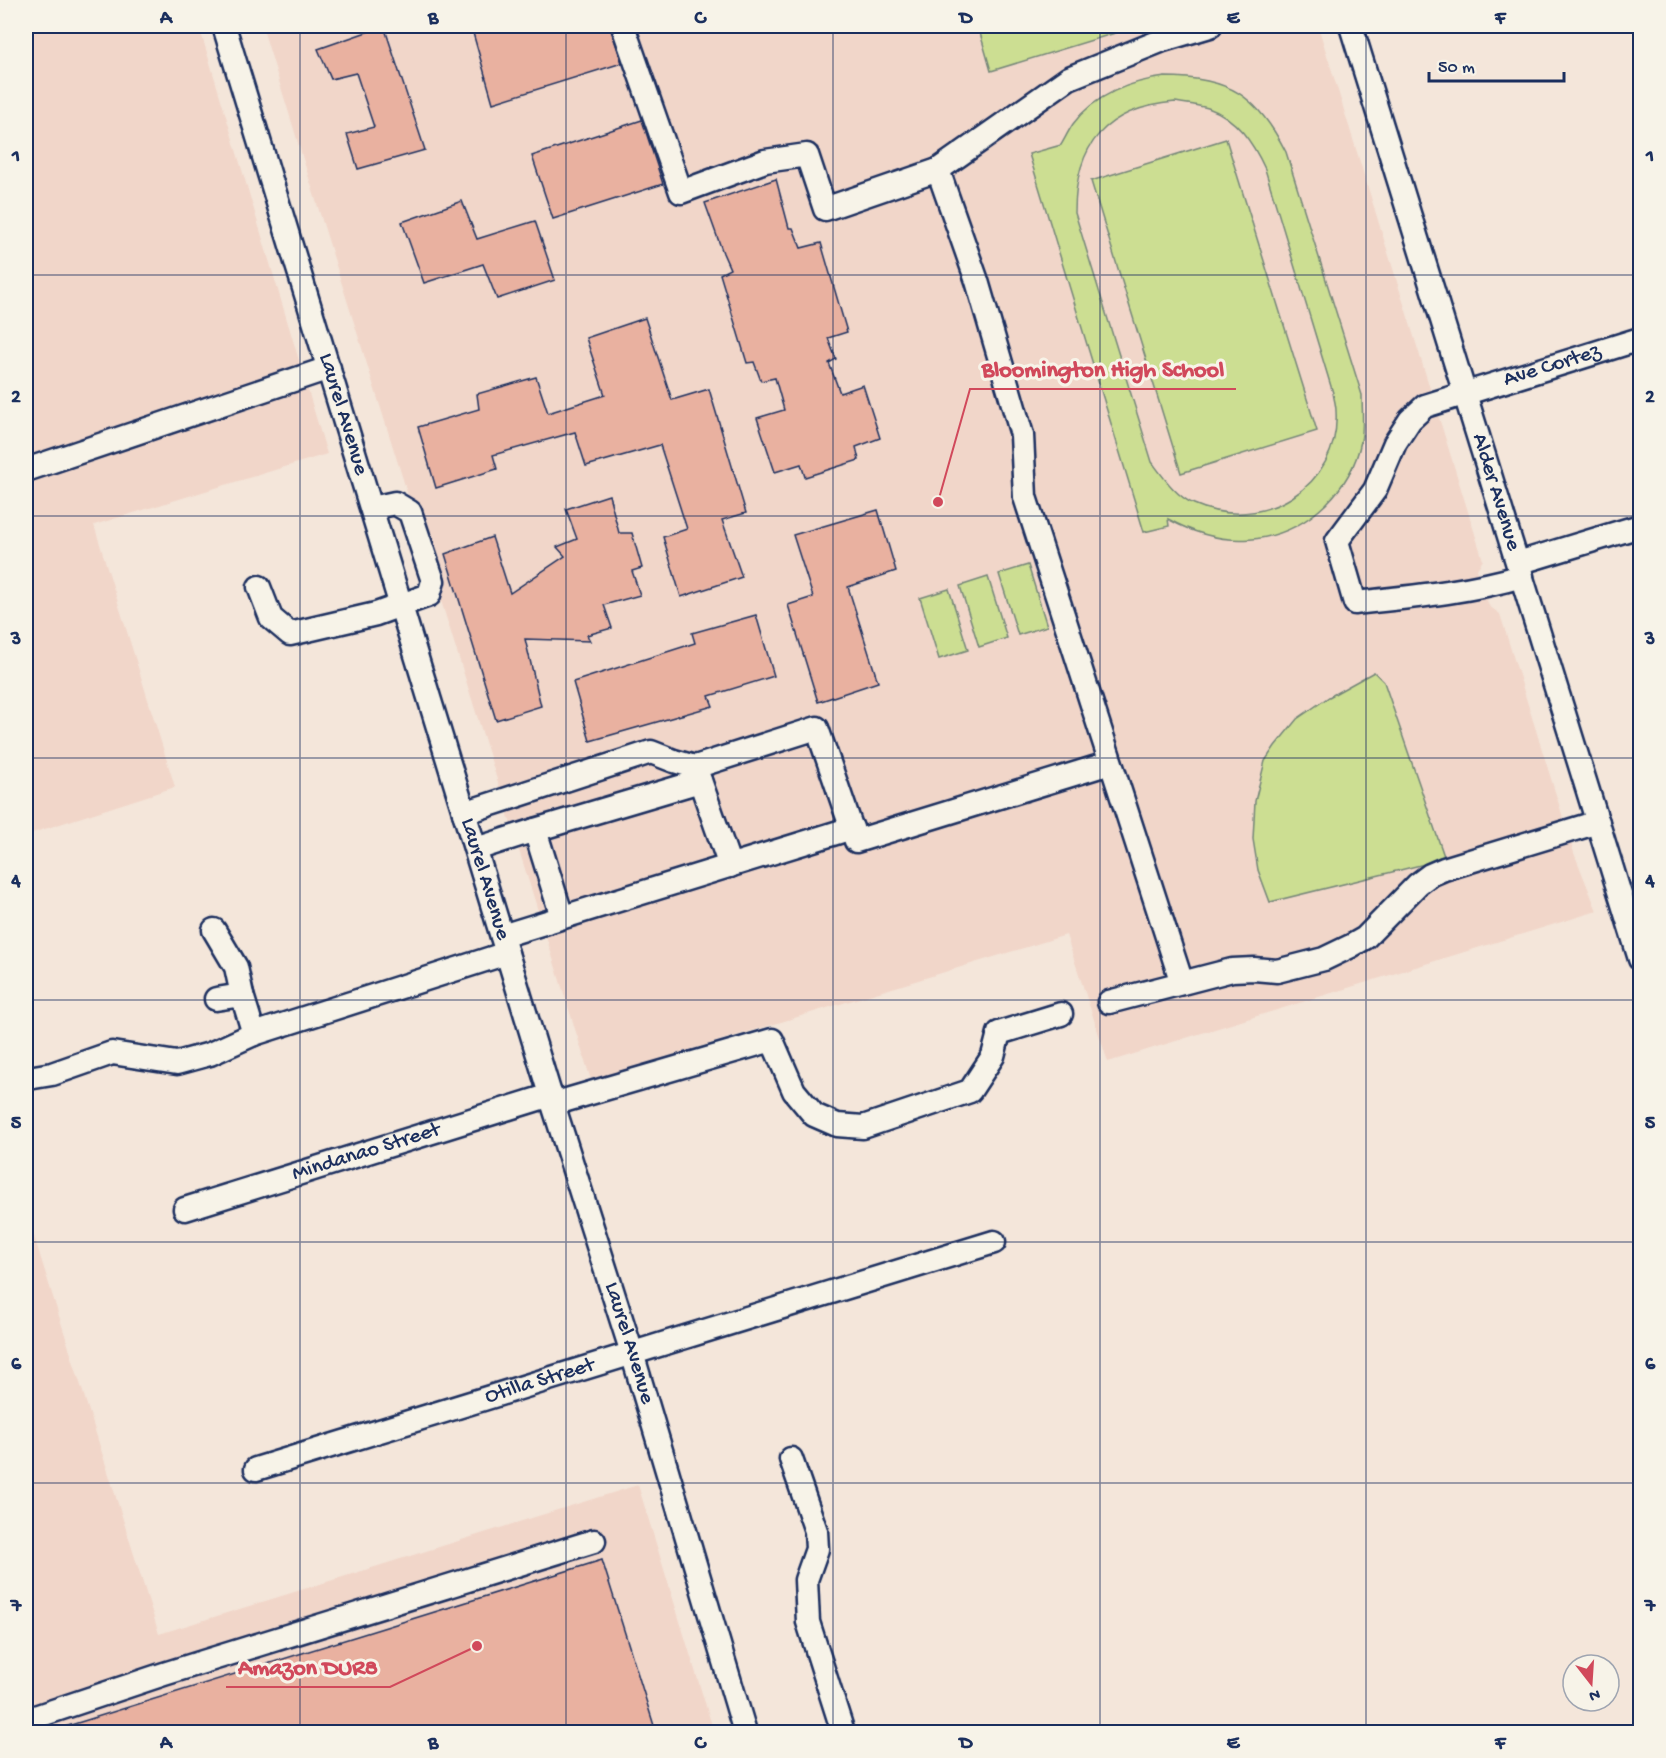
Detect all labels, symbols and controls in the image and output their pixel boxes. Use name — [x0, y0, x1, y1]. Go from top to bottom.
text: A — [159, 8, 174, 31]
text: B — [427, 8, 439, 31]
text: C — [694, 8, 708, 31]
text: D — [957, 8, 973, 31]
text: E — [1227, 8, 1241, 31]
text: F — [1494, 8, 1507, 31]
scale bar — [1429, 45, 1564, 83]
text: 50 m — [1438, 58, 1475, 79]
text: 1 — [11, 146, 20, 169]
text: 1 — [1645, 146, 1654, 169]
street label: Ave Cortez — [1501, 339, 1605, 394]
callout: Bloomington High School — [970, 347, 1236, 389]
street label: Laurel Avenue — [312, 350, 374, 479]
text: Bloomington High School — [981, 357, 1224, 386]
text: 2 — [11, 387, 21, 410]
text: 2 — [1645, 387, 1655, 410]
street label: Alder Avenue — [1465, 430, 1526, 555]
text: 3 — [10, 629, 21, 652]
text: 3 — [1644, 629, 1655, 652]
street label: Laurel Avenue — [454, 815, 515, 944]
text: 4 — [10, 871, 21, 894]
text: 4 — [1644, 871, 1655, 894]
text: 5 — [11, 1113, 22, 1136]
text: 5 — [1645, 1113, 1656, 1136]
street label: Mindanao Street — [289, 1117, 446, 1188]
street label: Laurel Avenue — [597, 1279, 660, 1408]
street label: Otilla Street — [482, 1352, 600, 1411]
text: 6 — [11, 1354, 22, 1377]
text: 6 — [1645, 1354, 1656, 1377]
text: 7 — [10, 1596, 23, 1619]
text: 7 — [1644, 1596, 1657, 1619]
callout: Amazon DUR8 — [226, 1645, 390, 1687]
north arrow — [1561, 1653, 1621, 1713]
text: Amazon DUR8 — [237, 1655, 378, 1684]
text: N — [1586, 1683, 1602, 1705]
text: A — [159, 1733, 174, 1756]
text: B — [427, 1733, 439, 1756]
text: C — [694, 1733, 708, 1756]
text: D — [957, 1733, 973, 1756]
text: E — [1227, 1733, 1241, 1756]
text: F — [1494, 1733, 1507, 1756]

